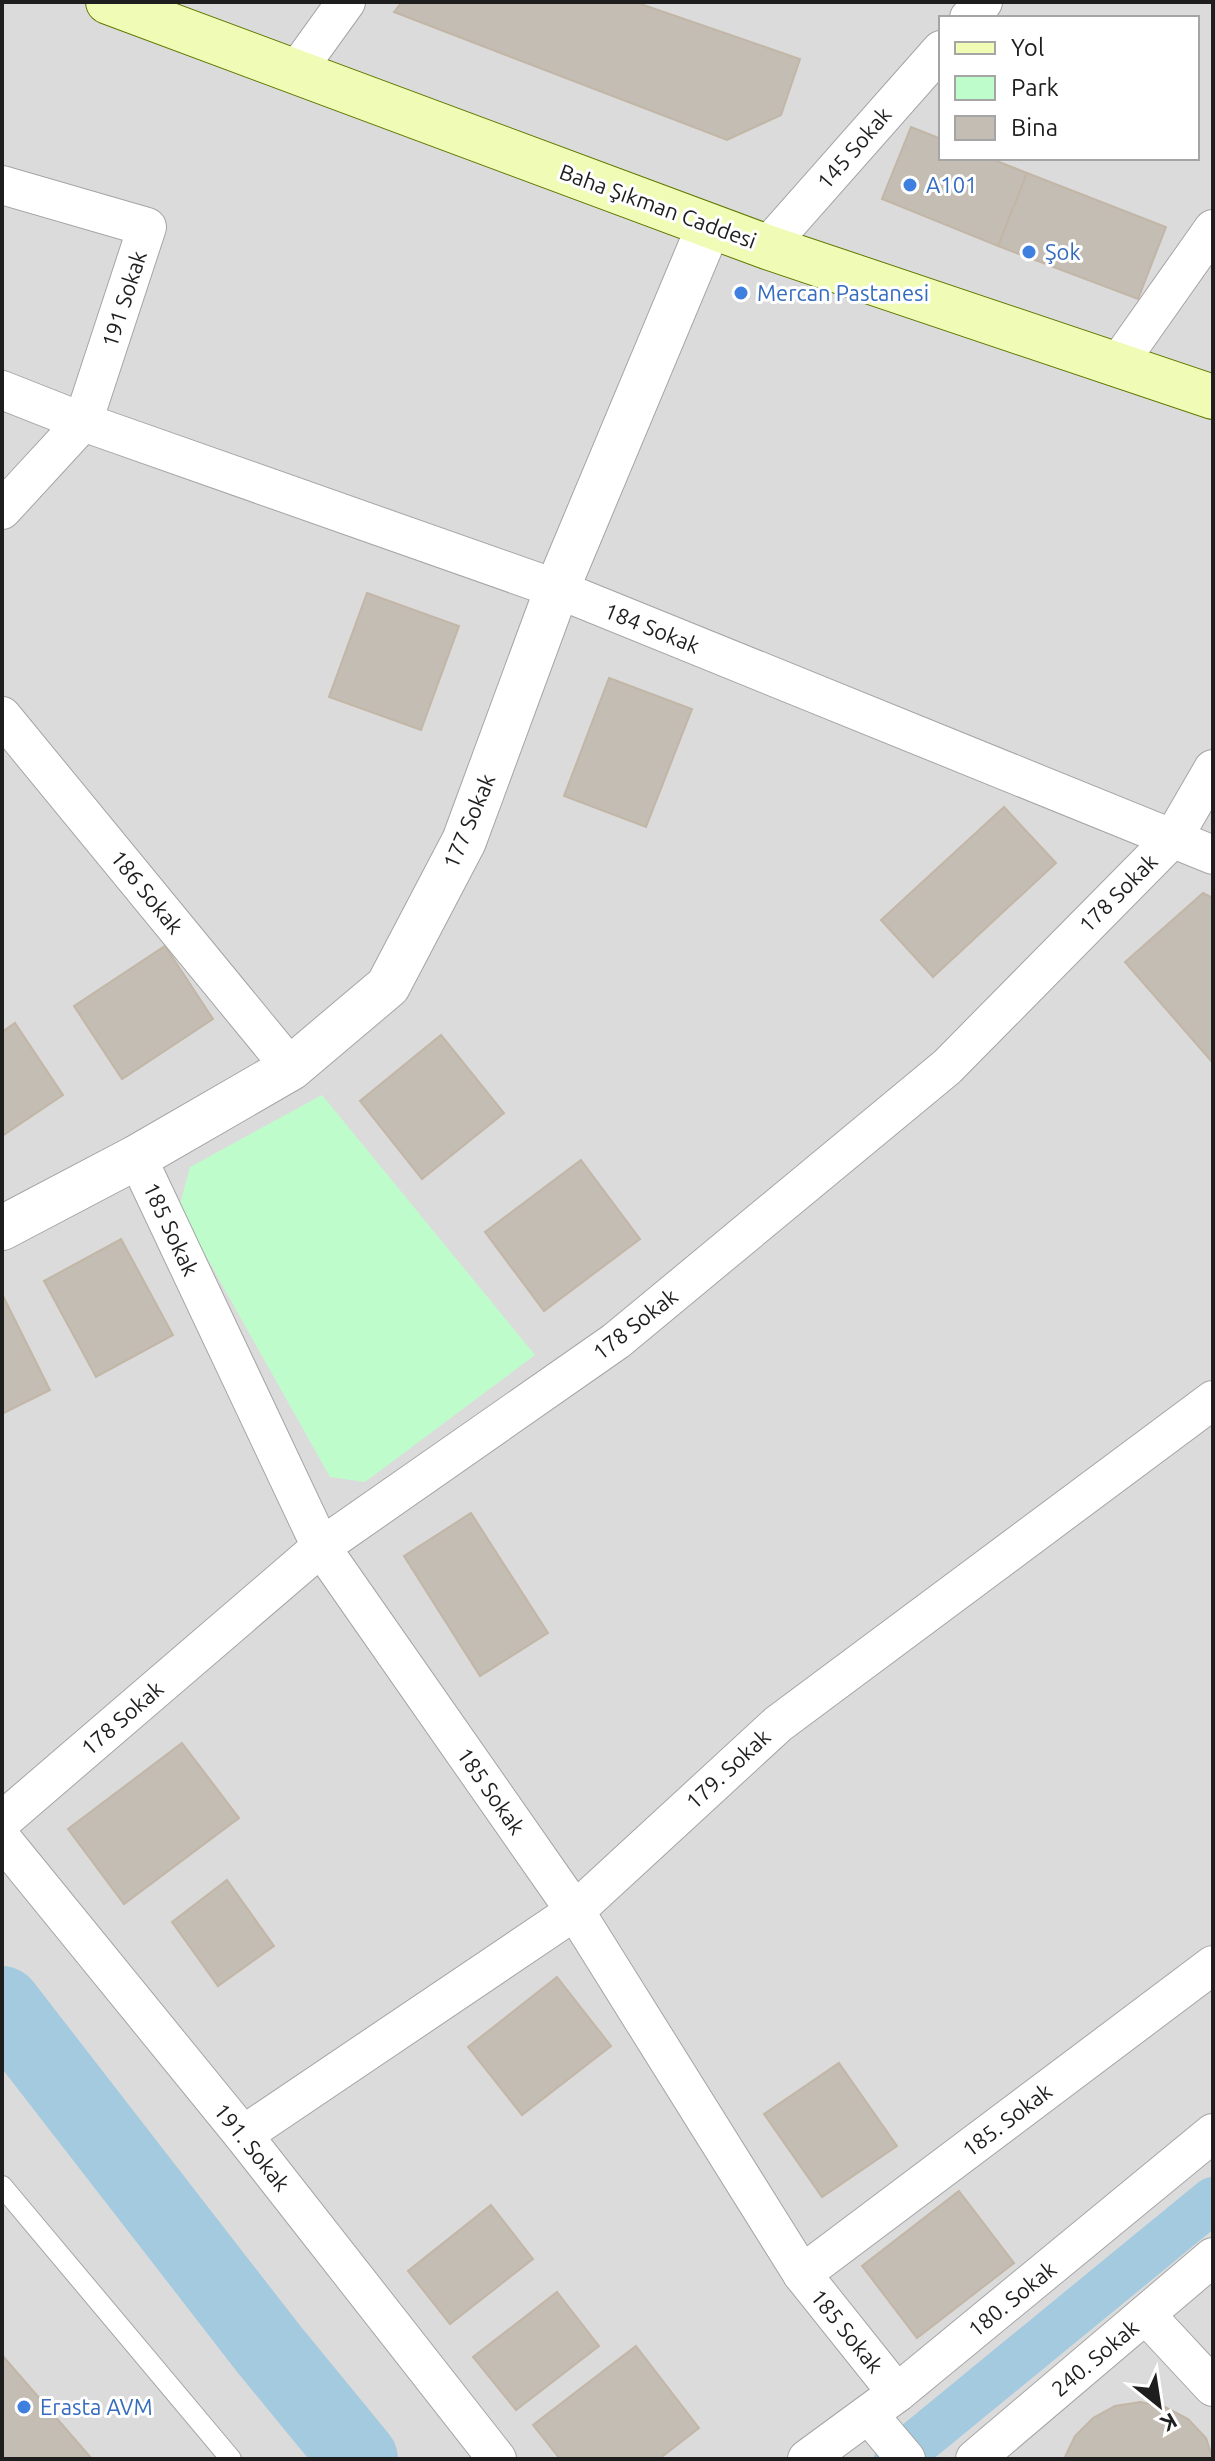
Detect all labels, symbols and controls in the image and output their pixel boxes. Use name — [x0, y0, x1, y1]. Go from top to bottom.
legend — [939, 16, 1199, 160]
text: Yol — [1011, 34, 1044, 61]
text: Park — [1011, 74, 1059, 101]
street label: 145 Sokak — [811, 102, 896, 194]
text: Bina — [1011, 114, 1058, 141]
street label: Baha Şıkman Caddesi — [556, 158, 760, 253]
place label: A101 — [926, 172, 978, 197]
marker: A101 — [901, 176, 919, 194]
place label: Şok — [1045, 239, 1081, 264]
marker: Şok — [1020, 243, 1038, 261]
street label: 191 Sokak — [96, 247, 151, 350]
place label: Mercan Pastanesi — [757, 280, 929, 305]
marker: Mercan Pastanesi — [732, 284, 750, 302]
street label: 184 Sokak — [601, 597, 703, 658]
street label: 177 Sokak — [437, 770, 500, 872]
street label: 186 Sokak — [106, 845, 189, 938]
street label: 178 Sokak — [1073, 848, 1162, 937]
street label: 185 Sokak — [139, 1178, 204, 1279]
street label: 178 Sokak — [588, 1283, 682, 1364]
street label: 178 Sokak — [76, 1675, 168, 1760]
street label: 179. Sokak — [681, 1723, 775, 1814]
street label: 185 Sokak — [452, 1743, 530, 1839]
street label: 185. Sokak — [957, 2078, 1056, 2161]
street label: 191. Sokak — [209, 2098, 295, 2196]
street label: 180. Sokak — [963, 2256, 1061, 2342]
street label: 185 Sokak — [806, 2284, 889, 2377]
street label: 240. Sokak — [1046, 2314, 1143, 2401]
north arrow — [1119, 2365, 1199, 2445]
place label: Erasta AVM — [40, 2394, 153, 2419]
marker: Erasta AVM — [15, 2398, 33, 2416]
text: K — [1156, 2408, 1182, 2437]

